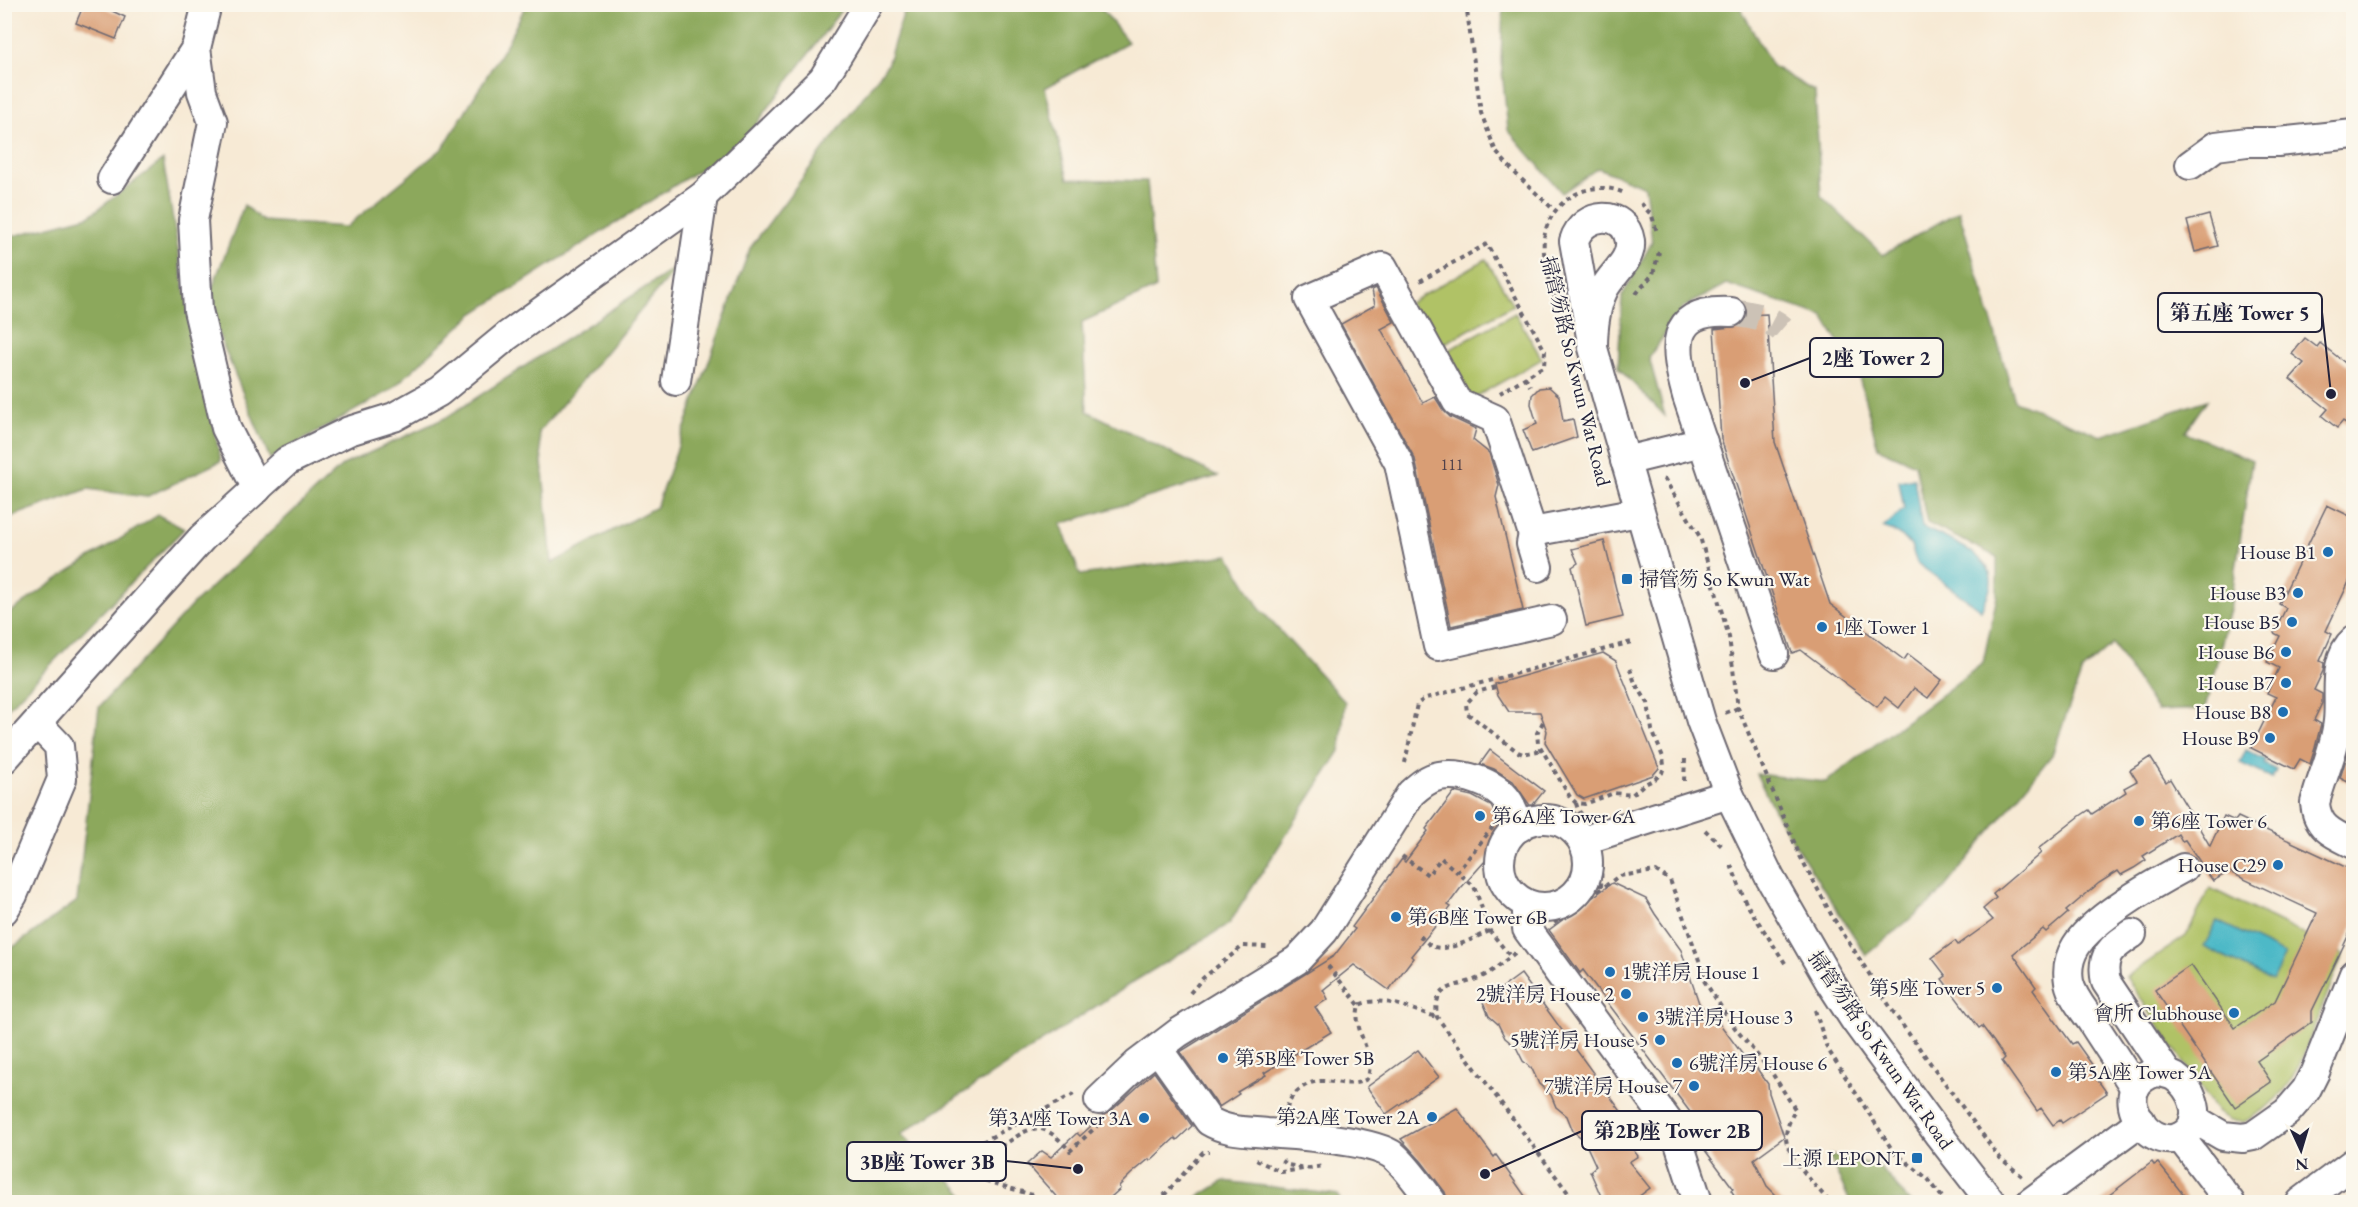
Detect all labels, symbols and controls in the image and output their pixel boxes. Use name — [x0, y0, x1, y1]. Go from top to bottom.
street label: 掃管笏路 So Kwun Wat Road — [1535, 253, 1617, 490]
callout: 第五座 Tower 5 — [2158, 293, 2322, 332]
text: 第五座 Tower 5 — [2170, 299, 2310, 326]
callout: 2座 Tower 2 — [1810, 338, 1943, 377]
text: 2座 Tower 2 — [1822, 344, 1930, 371]
house number: 111 — [1440, 454, 1464, 475]
place label: House B1 — [2240, 539, 2316, 565]
marker: House B1 — [2321, 545, 2335, 559]
place label: 掃管笏 So Kwun Wat — [1639, 566, 1810, 592]
marker: 掃管笏 So Kwun Wat — [1620, 572, 1634, 586]
place label: House B3 — [2210, 580, 2286, 606]
marker: House B3 — [2291, 586, 2305, 600]
place label: House B5 — [2204, 609, 2280, 635]
place label: 1座 Tower 1 — [1834, 614, 1930, 640]
marker: House B5 — [2285, 615, 2299, 629]
marker: 1座 Tower 1 — [1815, 620, 1829, 634]
place label: House B6 — [2198, 639, 2274, 665]
marker: House B6 — [2279, 645, 2293, 659]
place label: House B7 — [2198, 670, 2274, 696]
marker: House B7 — [2279, 676, 2293, 690]
place label: House B8 — [2195, 699, 2271, 725]
marker: House B8 — [2276, 705, 2290, 719]
place label: House B9 — [2182, 725, 2258, 751]
marker: House B9 — [2263, 731, 2277, 745]
place label: 第6A座 Tower 6A — [1492, 803, 1636, 829]
place label: 第6座 Tower 6 — [2151, 808, 2267, 834]
marker: 第6A座 Tower 6A — [1473, 809, 1487, 823]
marker: 第6座 Tower 6 — [2132, 814, 2146, 828]
place label: House C29 — [2178, 852, 2266, 878]
marker: House C29 — [2271, 858, 2285, 872]
place label: 第6B座 Tower 6B — [1408, 904, 1547, 930]
marker: 第6B座 Tower 6B — [1389, 910, 1403, 924]
street label: 掃管笏路 So Kwun Wat Road — [1803, 946, 1960, 1155]
place label: 1號洋房 House 1 — [1622, 959, 1760, 985]
marker: 1號洋房 House 1 — [1603, 965, 1617, 979]
place label: 第5座 Tower 5 — [1869, 975, 1985, 1001]
place label: 2號洋房 House 2 — [1476, 981, 1614, 1007]
marker: 第5座 Tower 5 — [1990, 981, 2004, 995]
marker: 2號洋房 House 2 — [1619, 987, 1633, 1001]
place label: 會所 Clubhouse — [2093, 1000, 2222, 1026]
place label: 3號洋房 House 3 — [1655, 1004, 1793, 1030]
marker: 會所 Clubhouse — [2227, 1006, 2241, 1020]
marker: 3號洋房 House 3 — [1636, 1010, 1650, 1024]
place label: 5號洋房 House 5 — [1510, 1027, 1648, 1053]
marker: 5號洋房 House 5 — [1653, 1033, 1667, 1047]
place label: 第5B座 Tower 5B — [1235, 1045, 1374, 1071]
place label: 6號洋房 House 6 — [1689, 1050, 1827, 1076]
marker: 第5B座 Tower 5B — [1216, 1051, 1230, 1065]
marker: 6號洋房 House 6 — [1670, 1056, 1684, 1070]
place label: 第5A座 Tower 5A — [2068, 1059, 2212, 1085]
marker: 第5A座 Tower 5A — [2049, 1065, 2063, 1079]
place label: 7號洋房 House 7 — [1544, 1073, 1682, 1099]
marker: 7號洋房 House 7 — [1687, 1079, 1701, 1093]
place label: 第2A座 Tower 2A — [1277, 1104, 1420, 1130]
place label: 第3A座 Tower 3A — [989, 1105, 1132, 1131]
marker: 第2A座 Tower 2A — [1425, 1110, 1439, 1124]
marker: 第3A座 Tower 3A — [1137, 1111, 1151, 1125]
callout: 第2B座 Tower 2B — [1582, 1111, 1762, 1150]
text: 第2B座 Tower 2B — [1594, 1117, 1750, 1144]
north arrow — [2271, 1120, 2331, 1180]
callout: 3B座 Tower 3B — [847, 1142, 1006, 1181]
place label: 上源 LEPONT — [1783, 1145, 1906, 1171]
text: 3B座 Tower 3B — [859, 1148, 995, 1175]
marker: 上源 LEPONT — [1910, 1151, 1924, 1165]
text: N — [2295, 1154, 2309, 1175]

